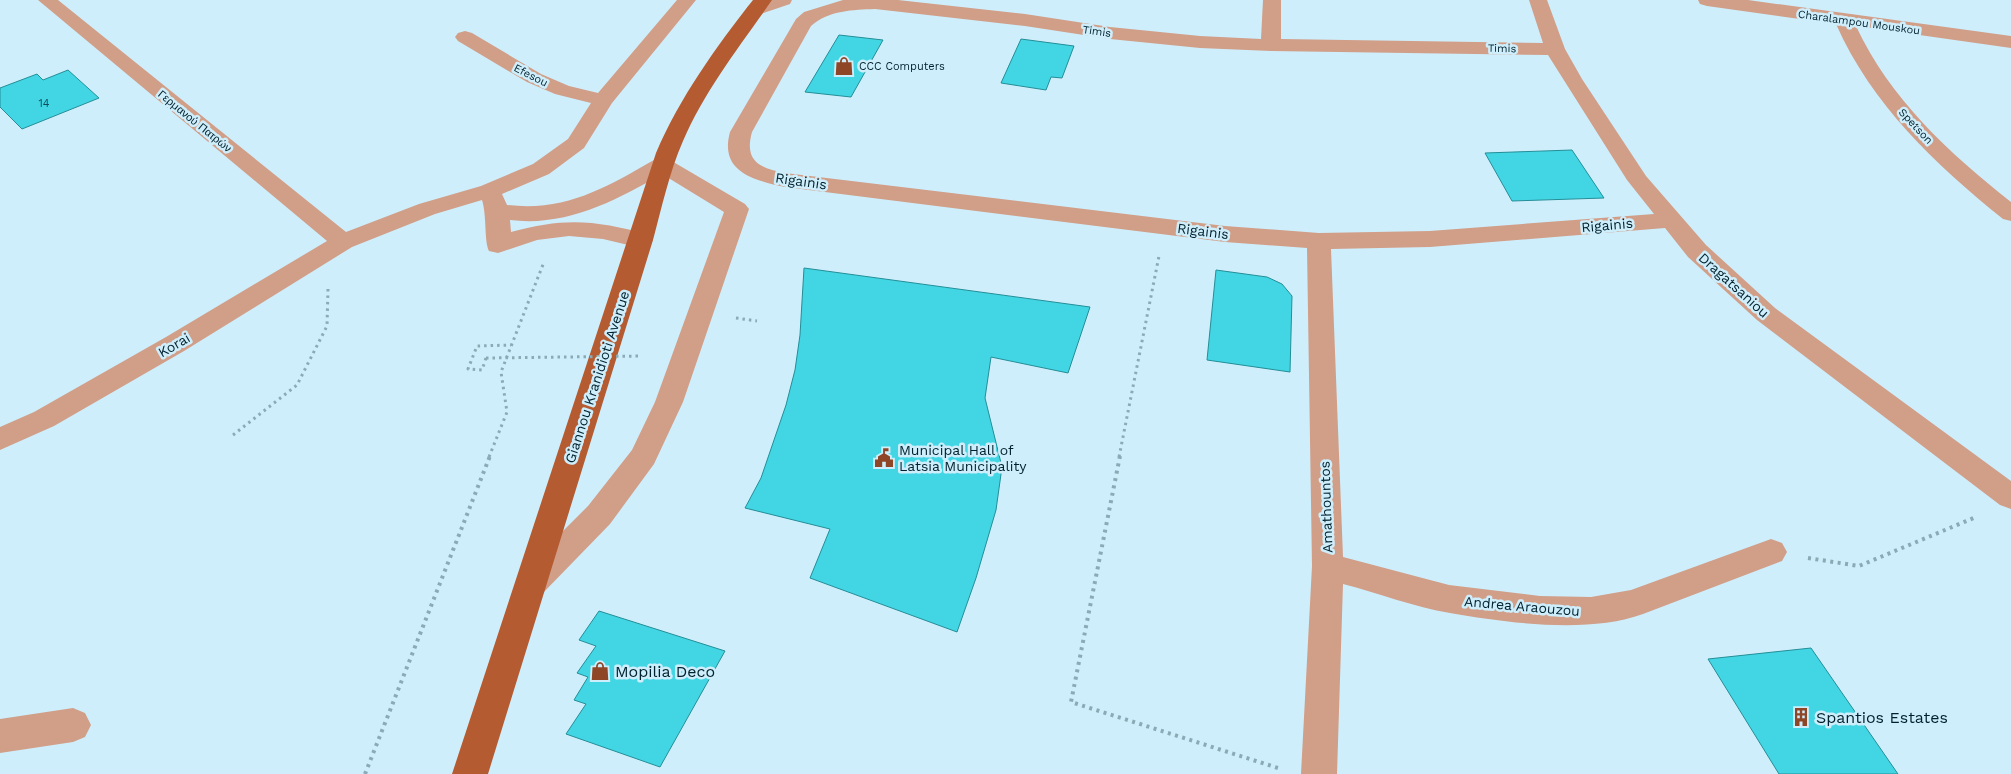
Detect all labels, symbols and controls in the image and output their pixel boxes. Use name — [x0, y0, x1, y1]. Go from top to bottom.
street label: Charalampou Mouskou — [1797, 7, 1921, 38]
street label: Timis — [1082, 23, 1112, 40]
street label: Timis — [1488, 42, 1517, 55]
shop icon: CCC Computers — [833, 55, 855, 77]
place label: CCC Computers — [859, 60, 945, 73]
street label: Efesou — [512, 61, 550, 90]
street label: Γερμανού Πατρών — [155, 88, 234, 155]
house number: 14 — [38, 97, 50, 110]
street label: Spetson — [1896, 106, 1935, 147]
street label: Rigainis — [774, 169, 828, 193]
street label: Rigainis — [1580, 215, 1634, 235]
street label: Rigainis — [1176, 220, 1230, 242]
street label: Dragatsaniou — [1696, 249, 1772, 321]
street label: Giannou Kranidioti Avenue — [562, 289, 632, 465]
street label: Korai — [155, 330, 193, 360]
place label: Municipal Hall of Latsia Municipality — [899, 442, 1027, 474]
public building icon: Municipal Hall of Latsia Municipality — [873, 447, 895, 469]
street label: Amathountos — [1316, 461, 1336, 553]
street label: Andrea Araouzou — [1463, 593, 1581, 619]
shop icon: Mopilia Deco — [589, 660, 611, 682]
place label: Mopilia Deco — [615, 662, 715, 681]
building icon: Spantios Estates — [1790, 706, 1812, 728]
place label: Spantios Estates — [1816, 708, 1948, 727]

